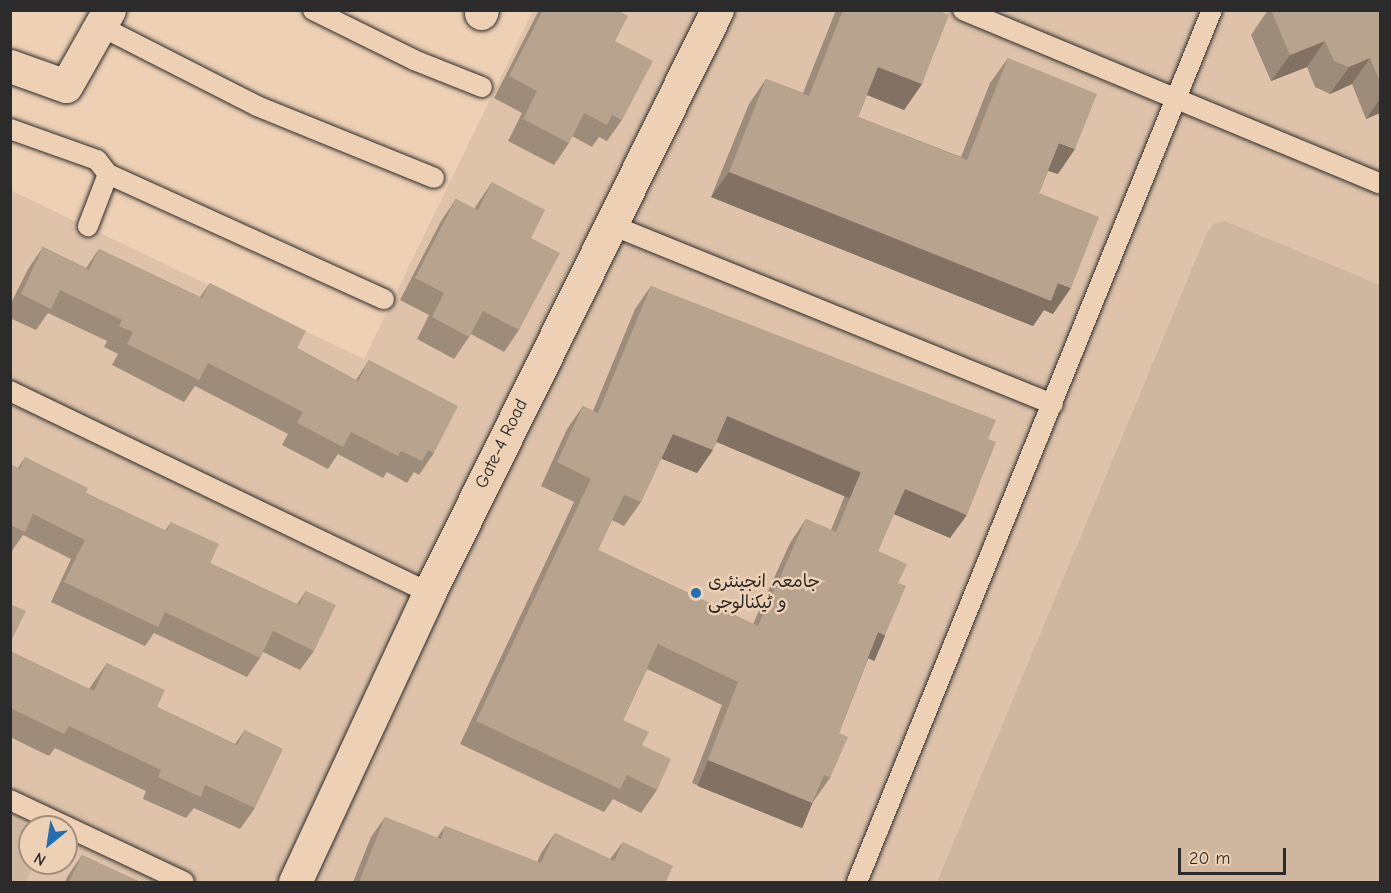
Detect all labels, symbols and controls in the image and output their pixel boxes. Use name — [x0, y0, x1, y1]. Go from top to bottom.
street label: Gate-4 Road — [471, 396, 533, 492]
place label: جامعہ انجینئری و ٹیکنالوجی — [708, 572, 820, 614]
marker: جامعہ انجینئری و ٹیکنالوجی — [689, 586, 703, 600]
north arrow — [18, 815, 78, 875]
scale bar — [1181, 836, 1289, 874]
text: N — [31, 848, 49, 869]
text: 20 m — [1189, 848, 1230, 869]

